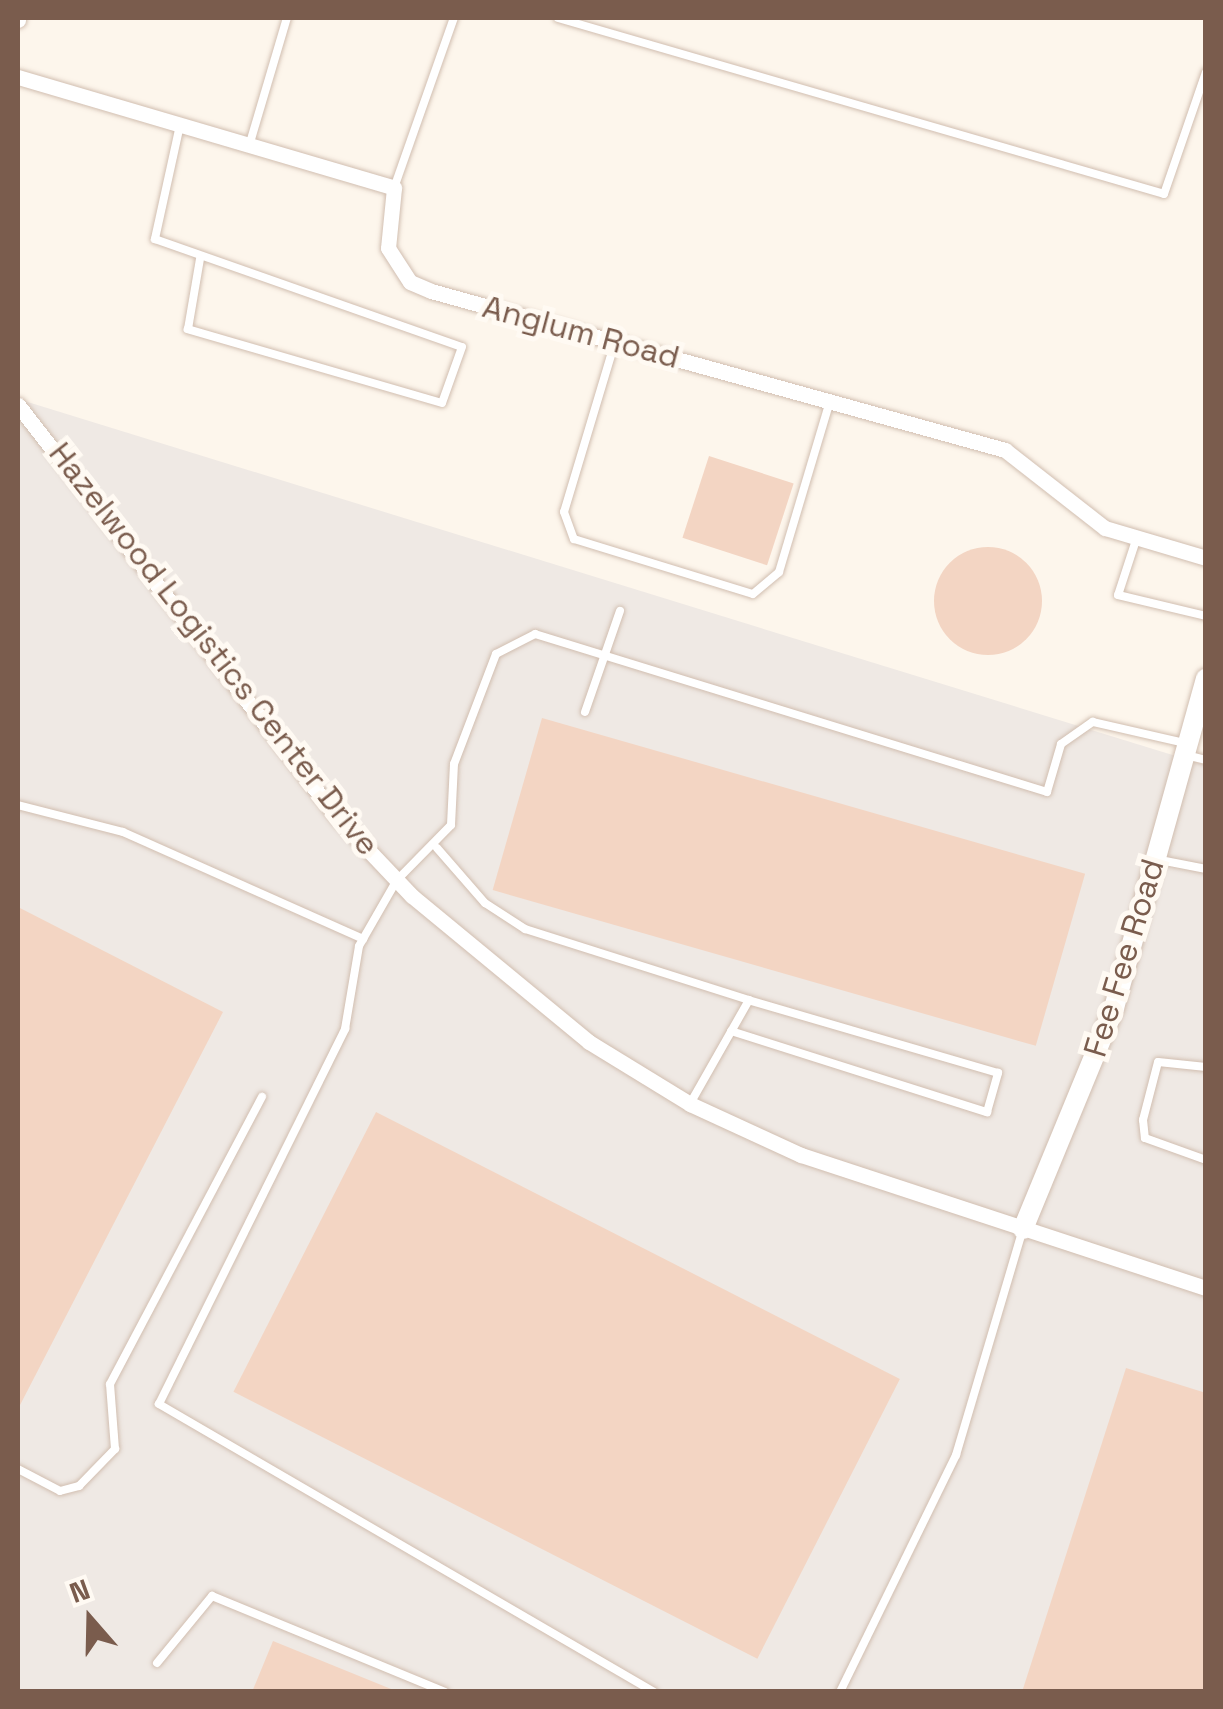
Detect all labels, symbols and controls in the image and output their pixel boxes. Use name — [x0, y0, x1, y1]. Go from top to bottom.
street label: Anglum Road — [478, 287, 684, 377]
street label: Hazelwood Logistics Center Drive — [41, 435, 387, 863]
street label: Fee Fee Road — [1076, 854, 1172, 1062]
north arrow — [40, 1569, 140, 1669]
text: N — [65, 1571, 95, 1611]

